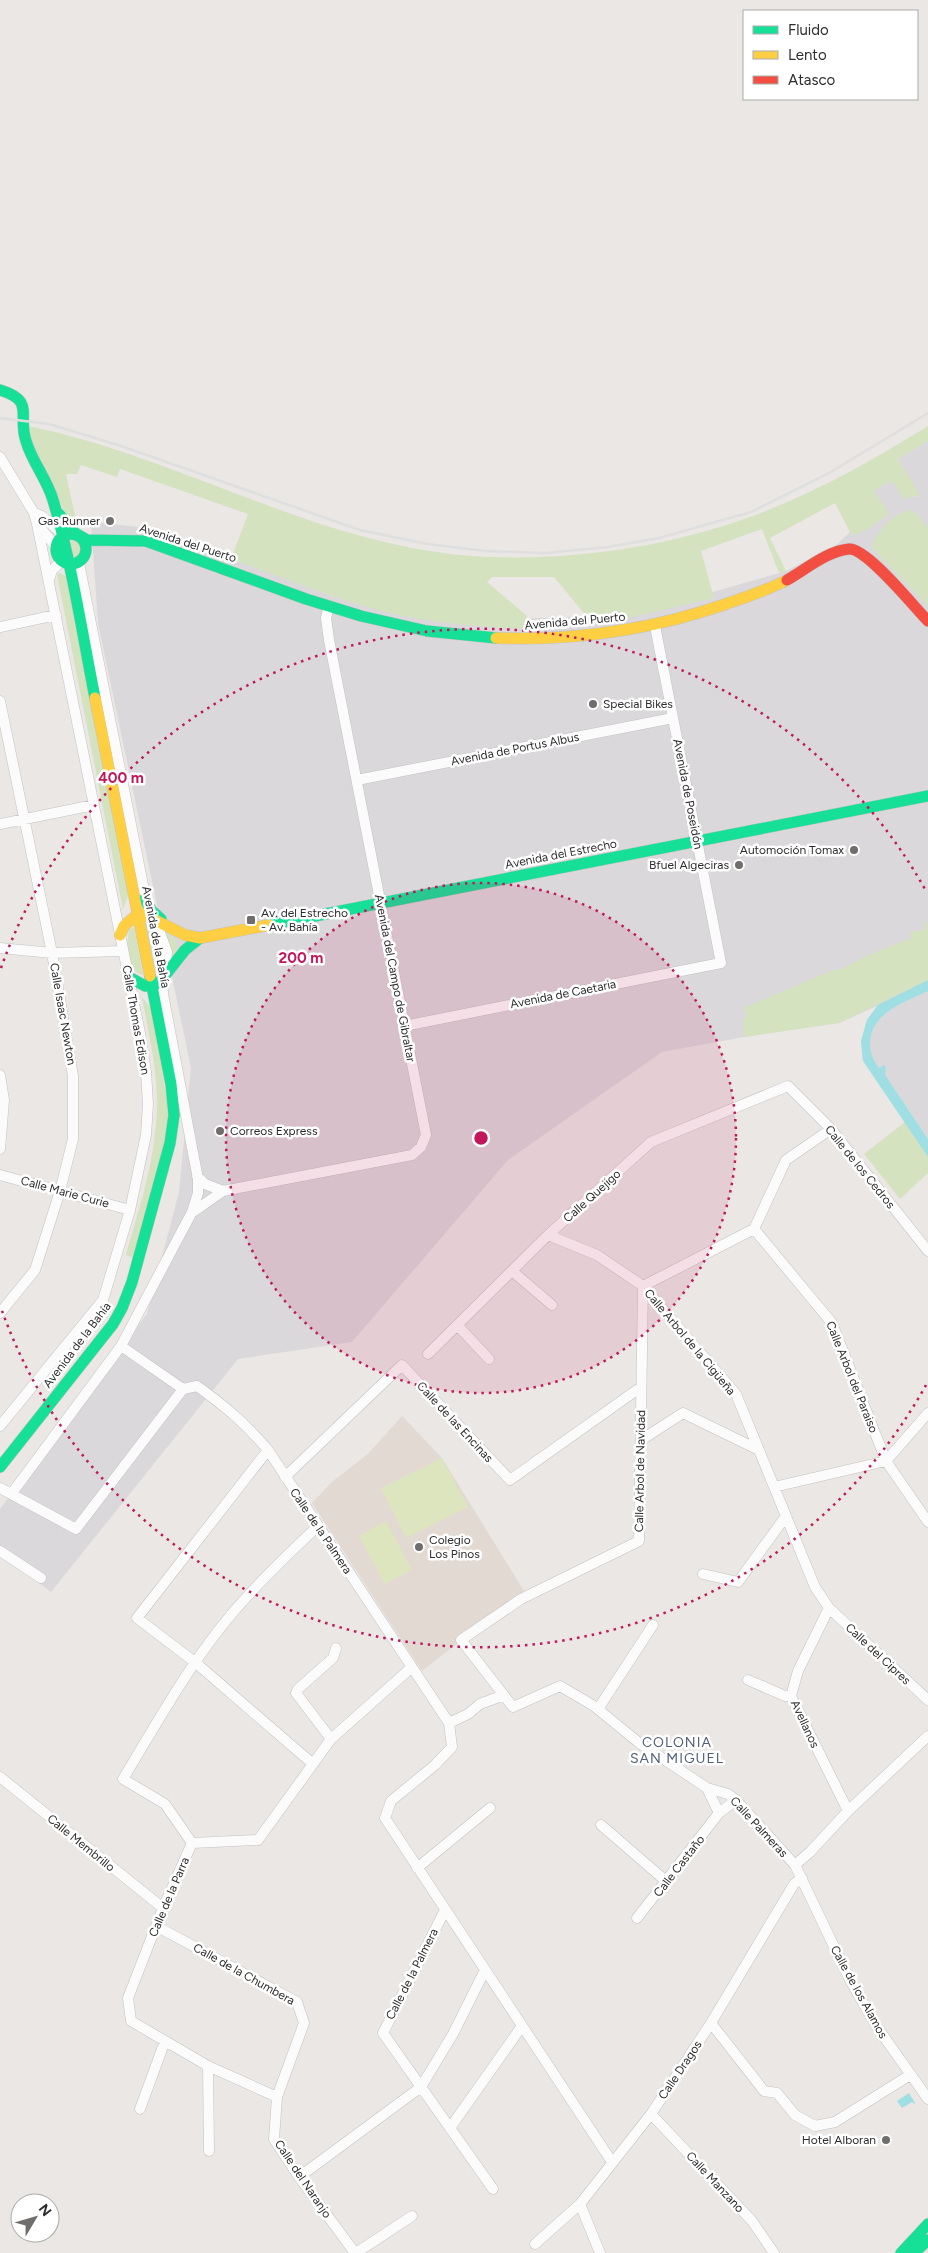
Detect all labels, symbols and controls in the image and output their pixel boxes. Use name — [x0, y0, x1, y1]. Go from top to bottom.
legend — [743, 10, 918, 100]
text: Fluido — [788, 21, 829, 39]
text: Lento — [788, 46, 827, 64]
text: Atasco — [788, 71, 836, 89]
place label: Gas Runner — [38, 514, 100, 528]
marker: Gas Runner — [104, 515, 116, 527]
street label: Avenida del Puerto — [138, 521, 238, 565]
street label: Avenida del Puerto — [524, 610, 626, 632]
place label: Special Bikes — [603, 697, 673, 711]
marker: Special Bikes — [587, 698, 599, 710]
street label: Avenida de Portus Albus — [450, 730, 581, 768]
street label: Avenida de Poseidón — [670, 738, 706, 851]
text: 400 m — [98, 769, 144, 787]
street label: Avenida del Estrecho — [504, 836, 618, 872]
place label: Automoción Tomax — [740, 843, 844, 857]
marker: Automoción Tomax — [848, 844, 860, 856]
place label: Bfuel Algeciras — [649, 858, 729, 872]
marker: Bfuel Algeciras — [733, 859, 745, 871]
street label: Avenida de la Bahía — [139, 885, 173, 989]
street label: Avenida del Campo de Gibraltar — [372, 893, 418, 1063]
place label: Av. del Estrecho - Av. Bahía — [261, 906, 348, 934]
marker: Av. del Estrecho - Av. Bahía — [245, 914, 257, 926]
text: 200 m — [279, 949, 323, 967]
street label: Calle Isaac Newton — [47, 962, 79, 1066]
street label: Calle Thomas Edison — [119, 964, 153, 1076]
street label: Avenida de Caetaria — [509, 977, 617, 1011]
street label: Calle de los Cedros — [822, 1123, 898, 1212]
place label: Correos Express — [230, 1124, 318, 1138]
marker: Correos Express — [214, 1125, 226, 1137]
centre of rings — [472, 1129, 490, 1147]
street label: Calle Quejigo — [560, 1167, 624, 1225]
street label: Calle Marie Curie — [19, 1173, 111, 1211]
street label: Calle Arbol de la Cigüeña — [642, 1286, 738, 1398]
street label: Avenida de la Bahía — [40, 1299, 114, 1391]
street label: Calle Arbol del Paraiso — [823, 1319, 881, 1435]
street label: Calle de las Encinas — [414, 1379, 496, 1465]
street label: Calle Arbol de Navidad — [632, 1410, 648, 1532]
street label: Calle de la Palmera — [287, 1485, 355, 1577]
place label: Colegio Los Pinos — [429, 1533, 480, 1561]
marker: Colegio Los Pinos — [413, 1541, 425, 1553]
street label: Calle del Cipres — [843, 1620, 914, 1688]
street label: Avellanos — [788, 1698, 822, 1751]
district label: COLONIA SAN MIGUEL — [630, 1734, 724, 1767]
street label: Calle Palmeras — [727, 1794, 791, 1860]
street label: Calle Membrillo — [44, 1812, 118, 1874]
street label: Calle Castaño — [651, 1832, 707, 1900]
street label: Calle de la Parra — [146, 1855, 192, 1939]
street label: Calle de la Palmera — [383, 1926, 441, 2022]
street label: Calle de la Chumbera — [191, 1940, 297, 2008]
street label: Calle de los Alamos — [828, 1943, 891, 2041]
street label: Calle Dragos — [655, 2038, 705, 2102]
place label: Hotel Alboran — [802, 2133, 876, 2147]
marker: Hotel Alboran — [880, 2134, 892, 2146]
street label: Calle del Naranjo — [272, 2137, 334, 2221]
street label: Calle Manzano — [683, 2149, 747, 2215]
north arrow — [10, 2193, 60, 2243]
text: N — [35, 2201, 55, 2220]

